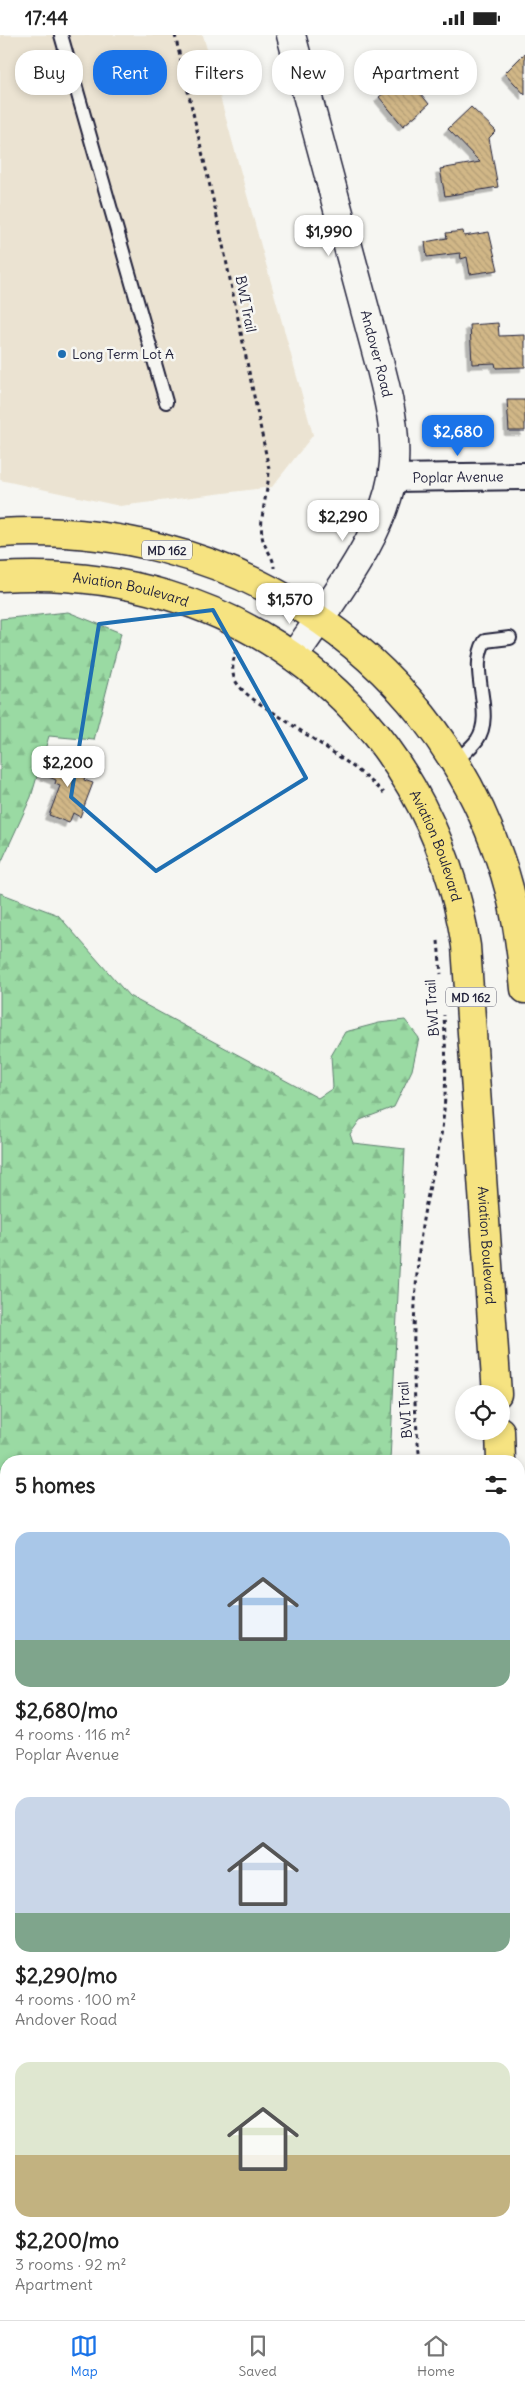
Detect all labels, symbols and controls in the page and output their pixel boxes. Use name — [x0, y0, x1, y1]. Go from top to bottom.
text: 17:44 — [25, 6, 68, 30]
chip: Buy — [15, 50, 83, 95]
chip: Rent — [93, 50, 167, 95]
chip: Filters — [177, 50, 262, 95]
chip: New — [272, 50, 344, 95]
chip: Apartment — [354, 50, 477, 95]
pin: $1,990 — [288, 215, 370, 257]
text: $1,990 — [305, 221, 353, 241]
street label: BWI Trail — [232, 274, 260, 334]
street label: Andover Road — [357, 308, 397, 399]
place label: Long Term Lot A — [72, 345, 174, 363]
marker: Long Term Lot A — [56, 348, 68, 360]
pin: $2,680 — [417, 415, 499, 457]
text: $2,680 — [433, 421, 483, 441]
street label: Poplar Avenue — [412, 467, 504, 487]
pin: $2,290 — [302, 499, 384, 542]
text: $2,290 — [318, 506, 368, 526]
road number: MD 162 — [142, 541, 192, 559]
street label: Aviation Boulevard — [72, 569, 191, 611]
pin: $1,570 — [249, 583, 331, 625]
text: $1,570 — [267, 589, 313, 609]
pin: $2,200 — [27, 745, 109, 788]
text: $2,200 — [43, 752, 93, 772]
street label: Aviation Boulevard — [406, 787, 466, 903]
street label: BWI Trail — [421, 979, 443, 1037]
road number: MD 162 — [446, 987, 496, 1007]
street label: Aviation Boulevard — [474, 1185, 500, 1305]
street label: BWI Trail — [394, 1381, 416, 1439]
map controls — [455, 1385, 510, 1440]
button: locate — [455, 1385, 510, 1440]
icon: filters — [482, 1471, 510, 1499]
text: 5 homes — [15, 1472, 95, 1499]
icon: home — [218, 1564, 308, 1654]
text: $2,680/mo — [15, 1697, 118, 1724]
text: 4 rooms · 116 m² — [15, 1724, 131, 1744]
text: Poplar Avenue — [15, 1744, 119, 1764]
icon: home — [218, 1829, 308, 1919]
text: $2,290/mo — [15, 1962, 117, 1989]
text: 4 rooms · 100 m² — [15, 1989, 136, 2009]
text: Andover Road — [15, 2009, 117, 2029]
icon: home — [218, 2094, 308, 2184]
text: $2,200/mo — [15, 2227, 119, 2254]
text: 3 rooms · 92 m² — [15, 2254, 127, 2274]
text: Apartment — [15, 2274, 93, 2294]
tab: Map — [70, 2332, 98, 2380]
tab: Saved — [238, 2332, 277, 2380]
tab: Home — [417, 2332, 455, 2380]

